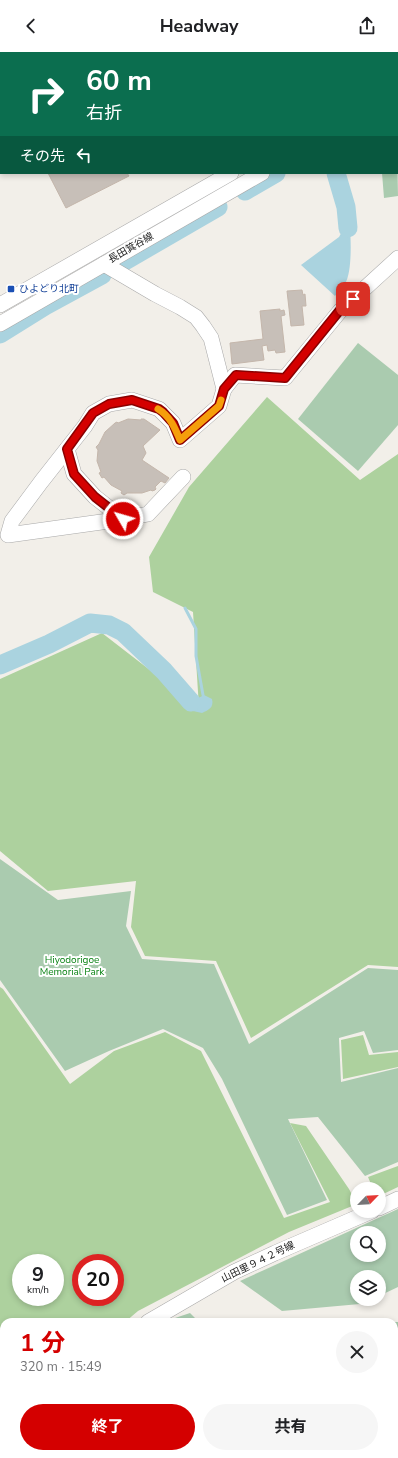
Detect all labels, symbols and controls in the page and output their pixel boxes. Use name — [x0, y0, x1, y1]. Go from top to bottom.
text: Headway — [160, 14, 238, 38]
icon: back — [20, 15, 42, 37]
icon: share — [356, 15, 378, 37]
text: 60 m — [86, 62, 152, 100]
icon: right — [20, 68, 72, 120]
text: 右折 — [86, 101, 122, 125]
icon: left — [73, 144, 95, 166]
text: その先 — [20, 146, 65, 166]
street label: 長田箕谷線 — [106, 229, 156, 267]
place label: ひよどり北町 — [19, 282, 79, 296]
pin — [336, 282, 370, 316]
marker: ひよどり北町 — [6, 284, 16, 294]
icon: arrive — [342, 288, 364, 310]
position arrow — [102, 498, 144, 540]
park label: Hiyodorigoe Memorial Park — [40, 953, 105, 979]
north arrow — [350, 1182, 386, 1218]
map controls — [350, 1182, 386, 1306]
button: search — [350, 1226, 386, 1262]
street label: 山田里９４２号線 — [219, 1238, 297, 1286]
speed limit sign: 20 — [72, 1254, 124, 1306]
text: 9 — [32, 1261, 44, 1288]
button: layers — [350, 1270, 386, 1306]
text: km/h — [27, 1283, 49, 1297]
text: 1 分 — [20, 1327, 65, 1359]
button: close — [336, 1331, 378, 1373]
text: 320 m · 15:49 — [20, 1358, 102, 1376]
button: 終了 — [20, 1404, 195, 1450]
button: 共有 — [203, 1404, 378, 1450]

